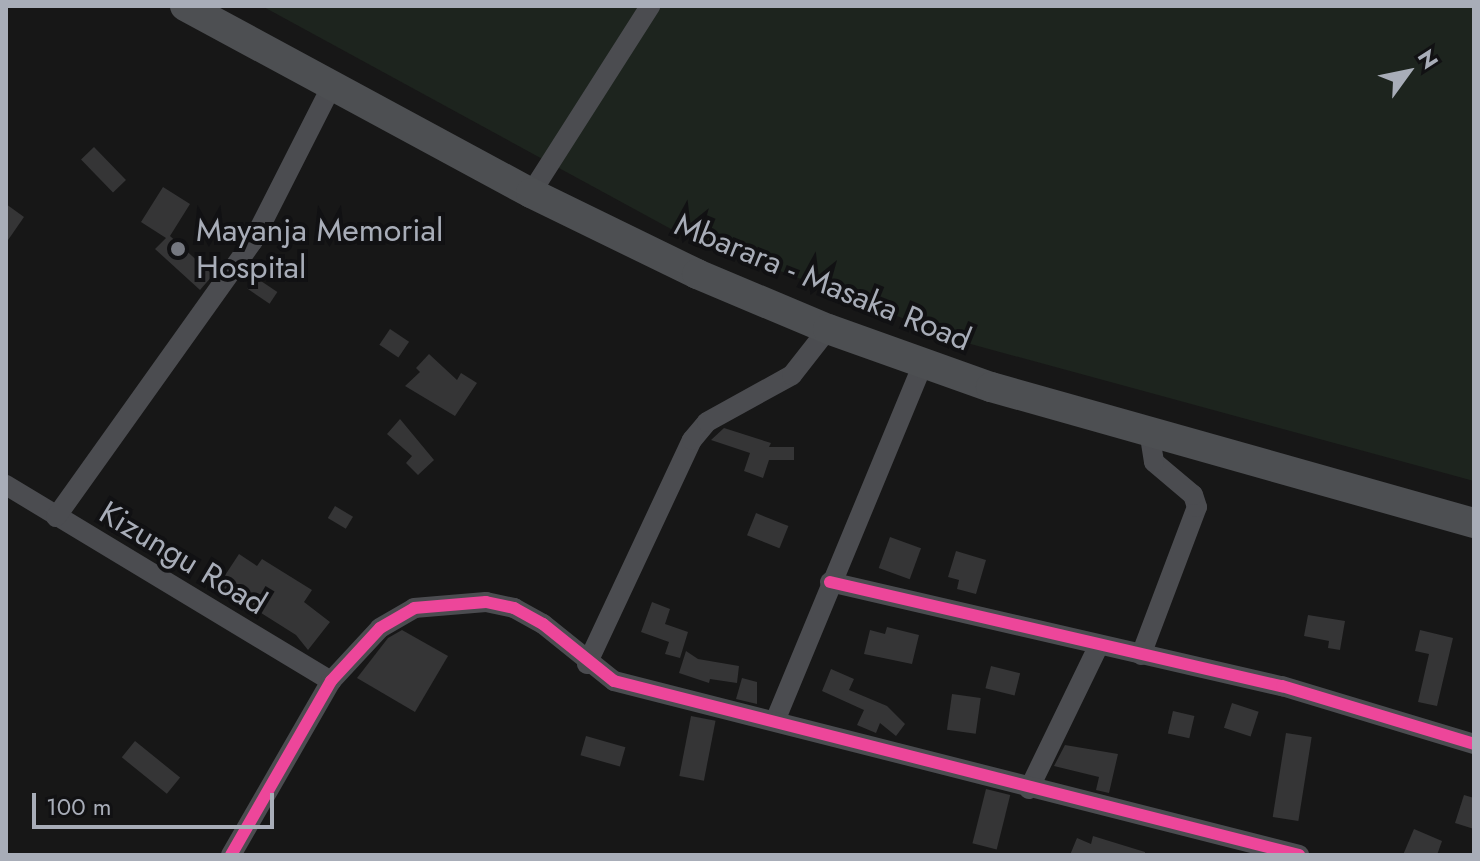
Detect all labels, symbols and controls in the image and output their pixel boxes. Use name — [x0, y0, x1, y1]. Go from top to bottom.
north arrow — [1368, 32, 1448, 112]
text: N — [1410, 43, 1446, 75]
street label: Mbarara - Masaka Road — [669, 205, 977, 359]
place label: Mayanja Memorial Hospital — [196, 212, 443, 287]
marker: Mayanja Memorial Hospital — [167, 238, 189, 260]
street label: Kizungu Road — [93, 493, 273, 623]
scale bar — [36, 777, 278, 827]
text: 100 m — [46, 789, 112, 824]

